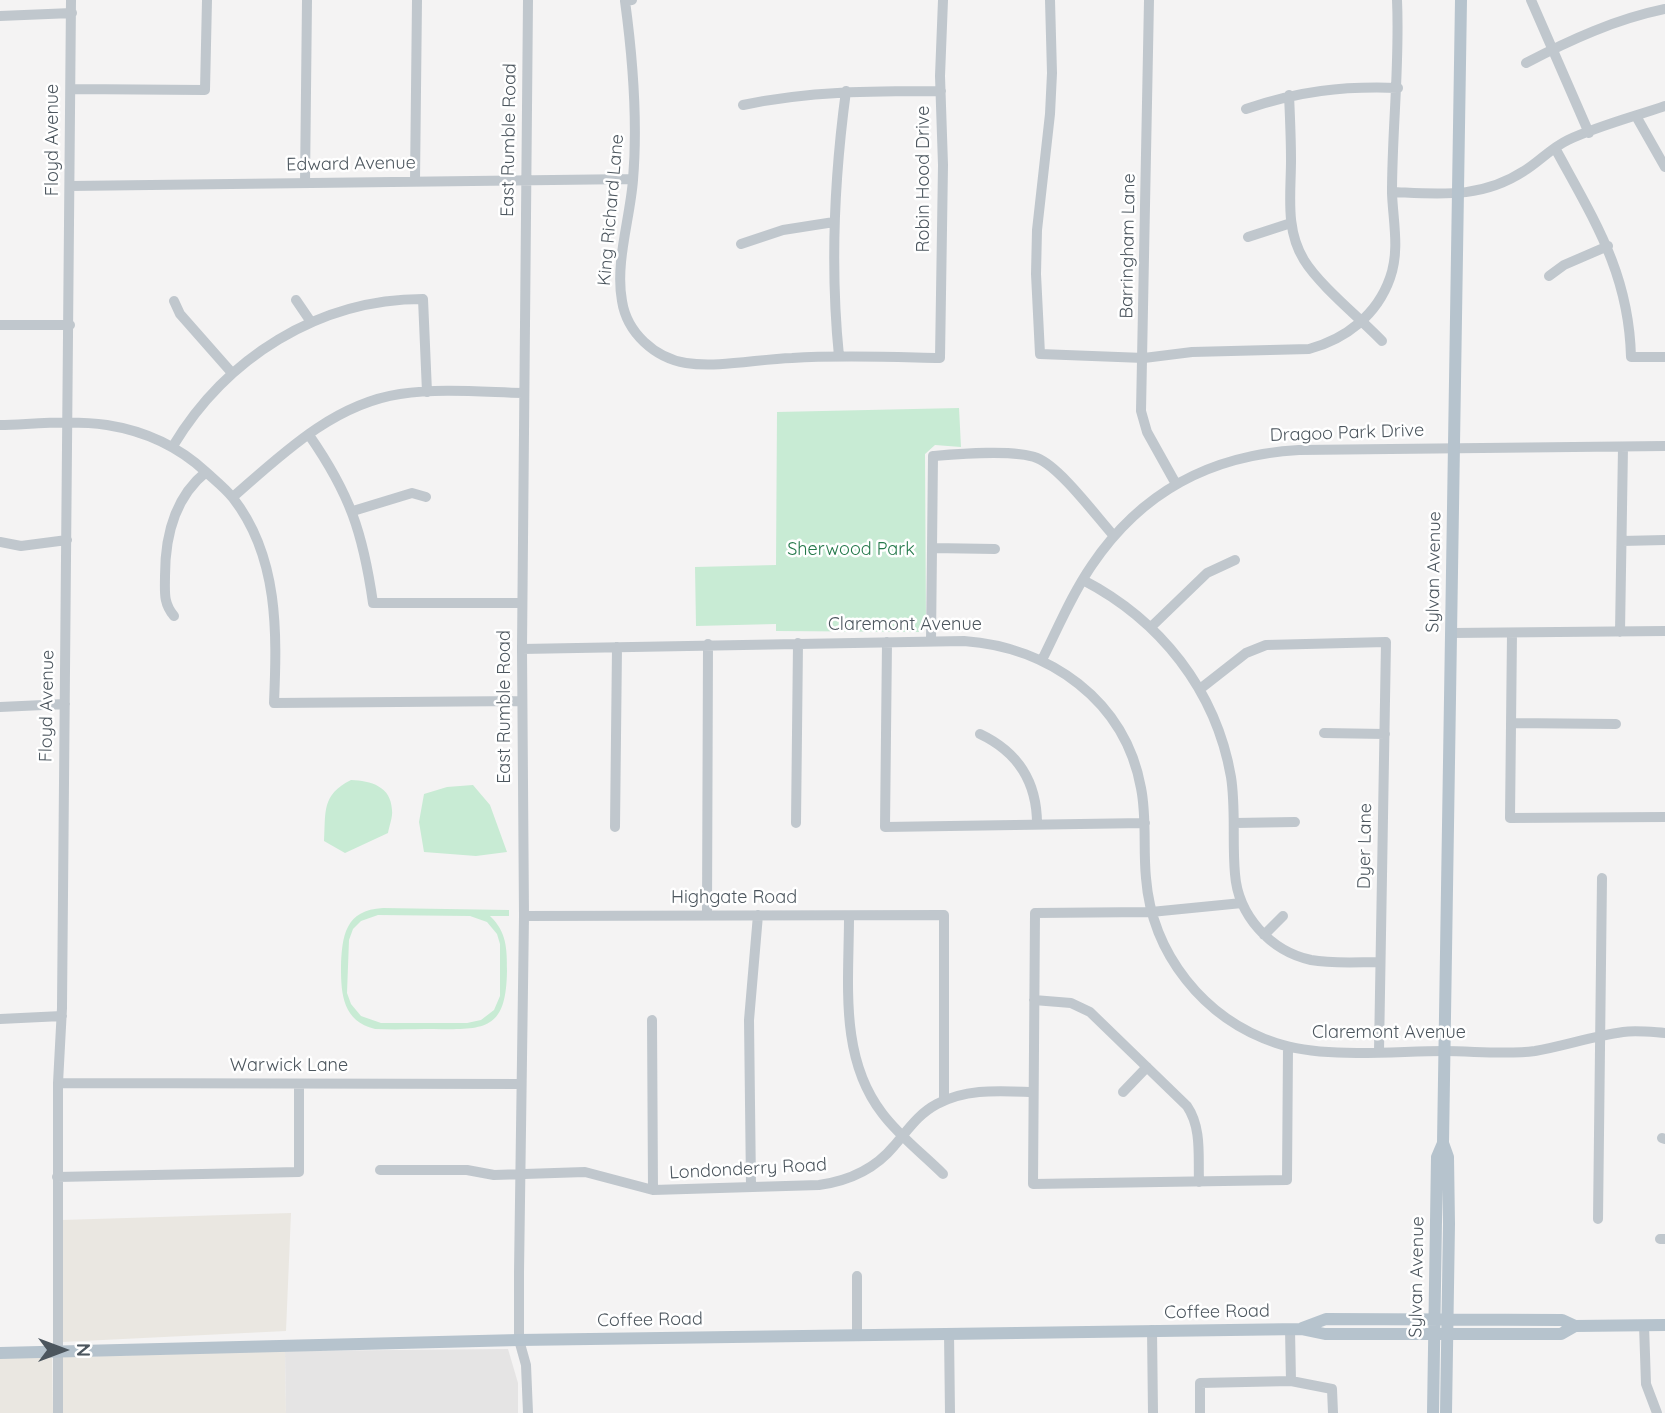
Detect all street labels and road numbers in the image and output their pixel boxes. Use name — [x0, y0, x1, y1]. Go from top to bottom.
street label: East Rumble Road — [497, 63, 521, 217]
street label: Floyd Avenue — [42, 84, 64, 196]
street label: Robin Hood Drive — [913, 106, 935, 252]
street label: King Richard Lane — [594, 133, 628, 287]
street label: Edward Avenue — [286, 152, 416, 176]
street label: Barringham Lane — [1116, 173, 1140, 319]
street label: Dragoo Park Drive — [1269, 420, 1425, 446]
street label: Sylvan Avenue — [1422, 511, 1446, 633]
street label: Claremont Avenue — [828, 614, 982, 636]
street label: East Rumble Road — [494, 630, 516, 784]
street label: Floyd Avenue — [35, 650, 59, 762]
street label: Dyer Lane — [1353, 803, 1377, 889]
street label: Highgate Road — [671, 887, 797, 909]
street label: Claremont Avenue — [1312, 1022, 1466, 1044]
street label: Warwick Lane — [230, 1055, 348, 1077]
street label: Londonderry Road — [669, 1154, 827, 1184]
street label: Sylvan Avenue — [1405, 1216, 1429, 1338]
street label: Coffee Road — [1164, 1300, 1270, 1324]
street label: Coffee Road — [597, 1308, 703, 1332]

